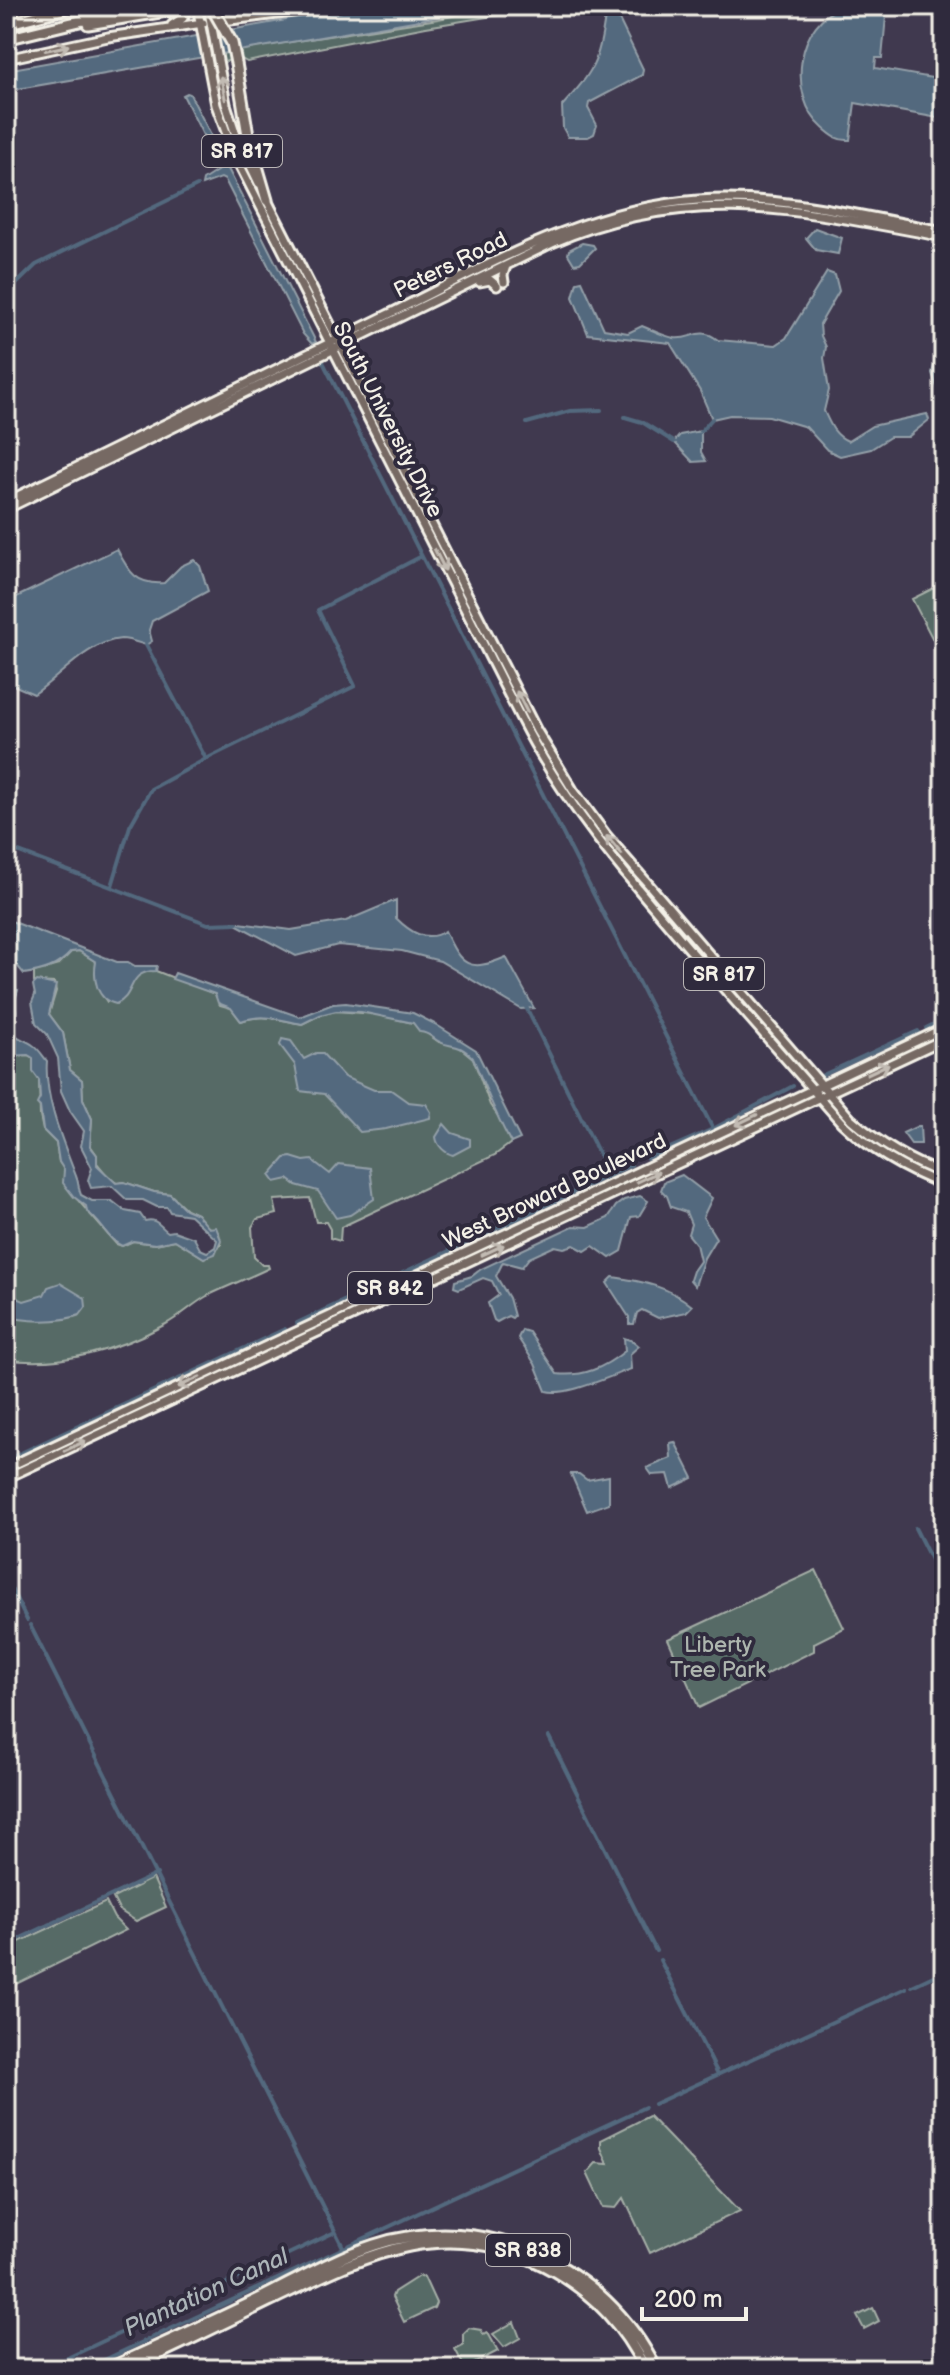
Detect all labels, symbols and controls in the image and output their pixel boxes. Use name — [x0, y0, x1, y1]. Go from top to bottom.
one-way arrow — [43, 40, 69, 55]
one-way arrow — [214, 76, 229, 102]
road number: SR 817 — [202, 135, 282, 167]
street label: Peters Road — [389, 226, 512, 304]
street label: South University Drive — [327, 317, 449, 522]
one-way arrow — [433, 548, 448, 572]
one-way arrow — [514, 690, 530, 714]
one-way arrow — [605, 835, 623, 856]
road number: SR 817 — [684, 958, 764, 990]
one-way arrow — [866, 1061, 890, 1076]
one-way arrow — [734, 1113, 758, 1128]
street label: West Broward Boulevard — [439, 1128, 671, 1255]
one-way arrow — [635, 1169, 659, 1184]
one-way arrow — [480, 1242, 504, 1257]
road number: SR 842 — [348, 1272, 432, 1304]
one-way arrow — [178, 1375, 202, 1390]
one-way arrow — [63, 1438, 87, 1453]
park label: Liberty Tree Park — [670, 1632, 766, 1684]
road number: SR 838 — [486, 2234, 570, 2266]
water label: Plantation Canal — [119, 2241, 294, 2343]
scale bar — [642, 2271, 746, 2321]
text: 200 m — [654, 2285, 723, 2314]

